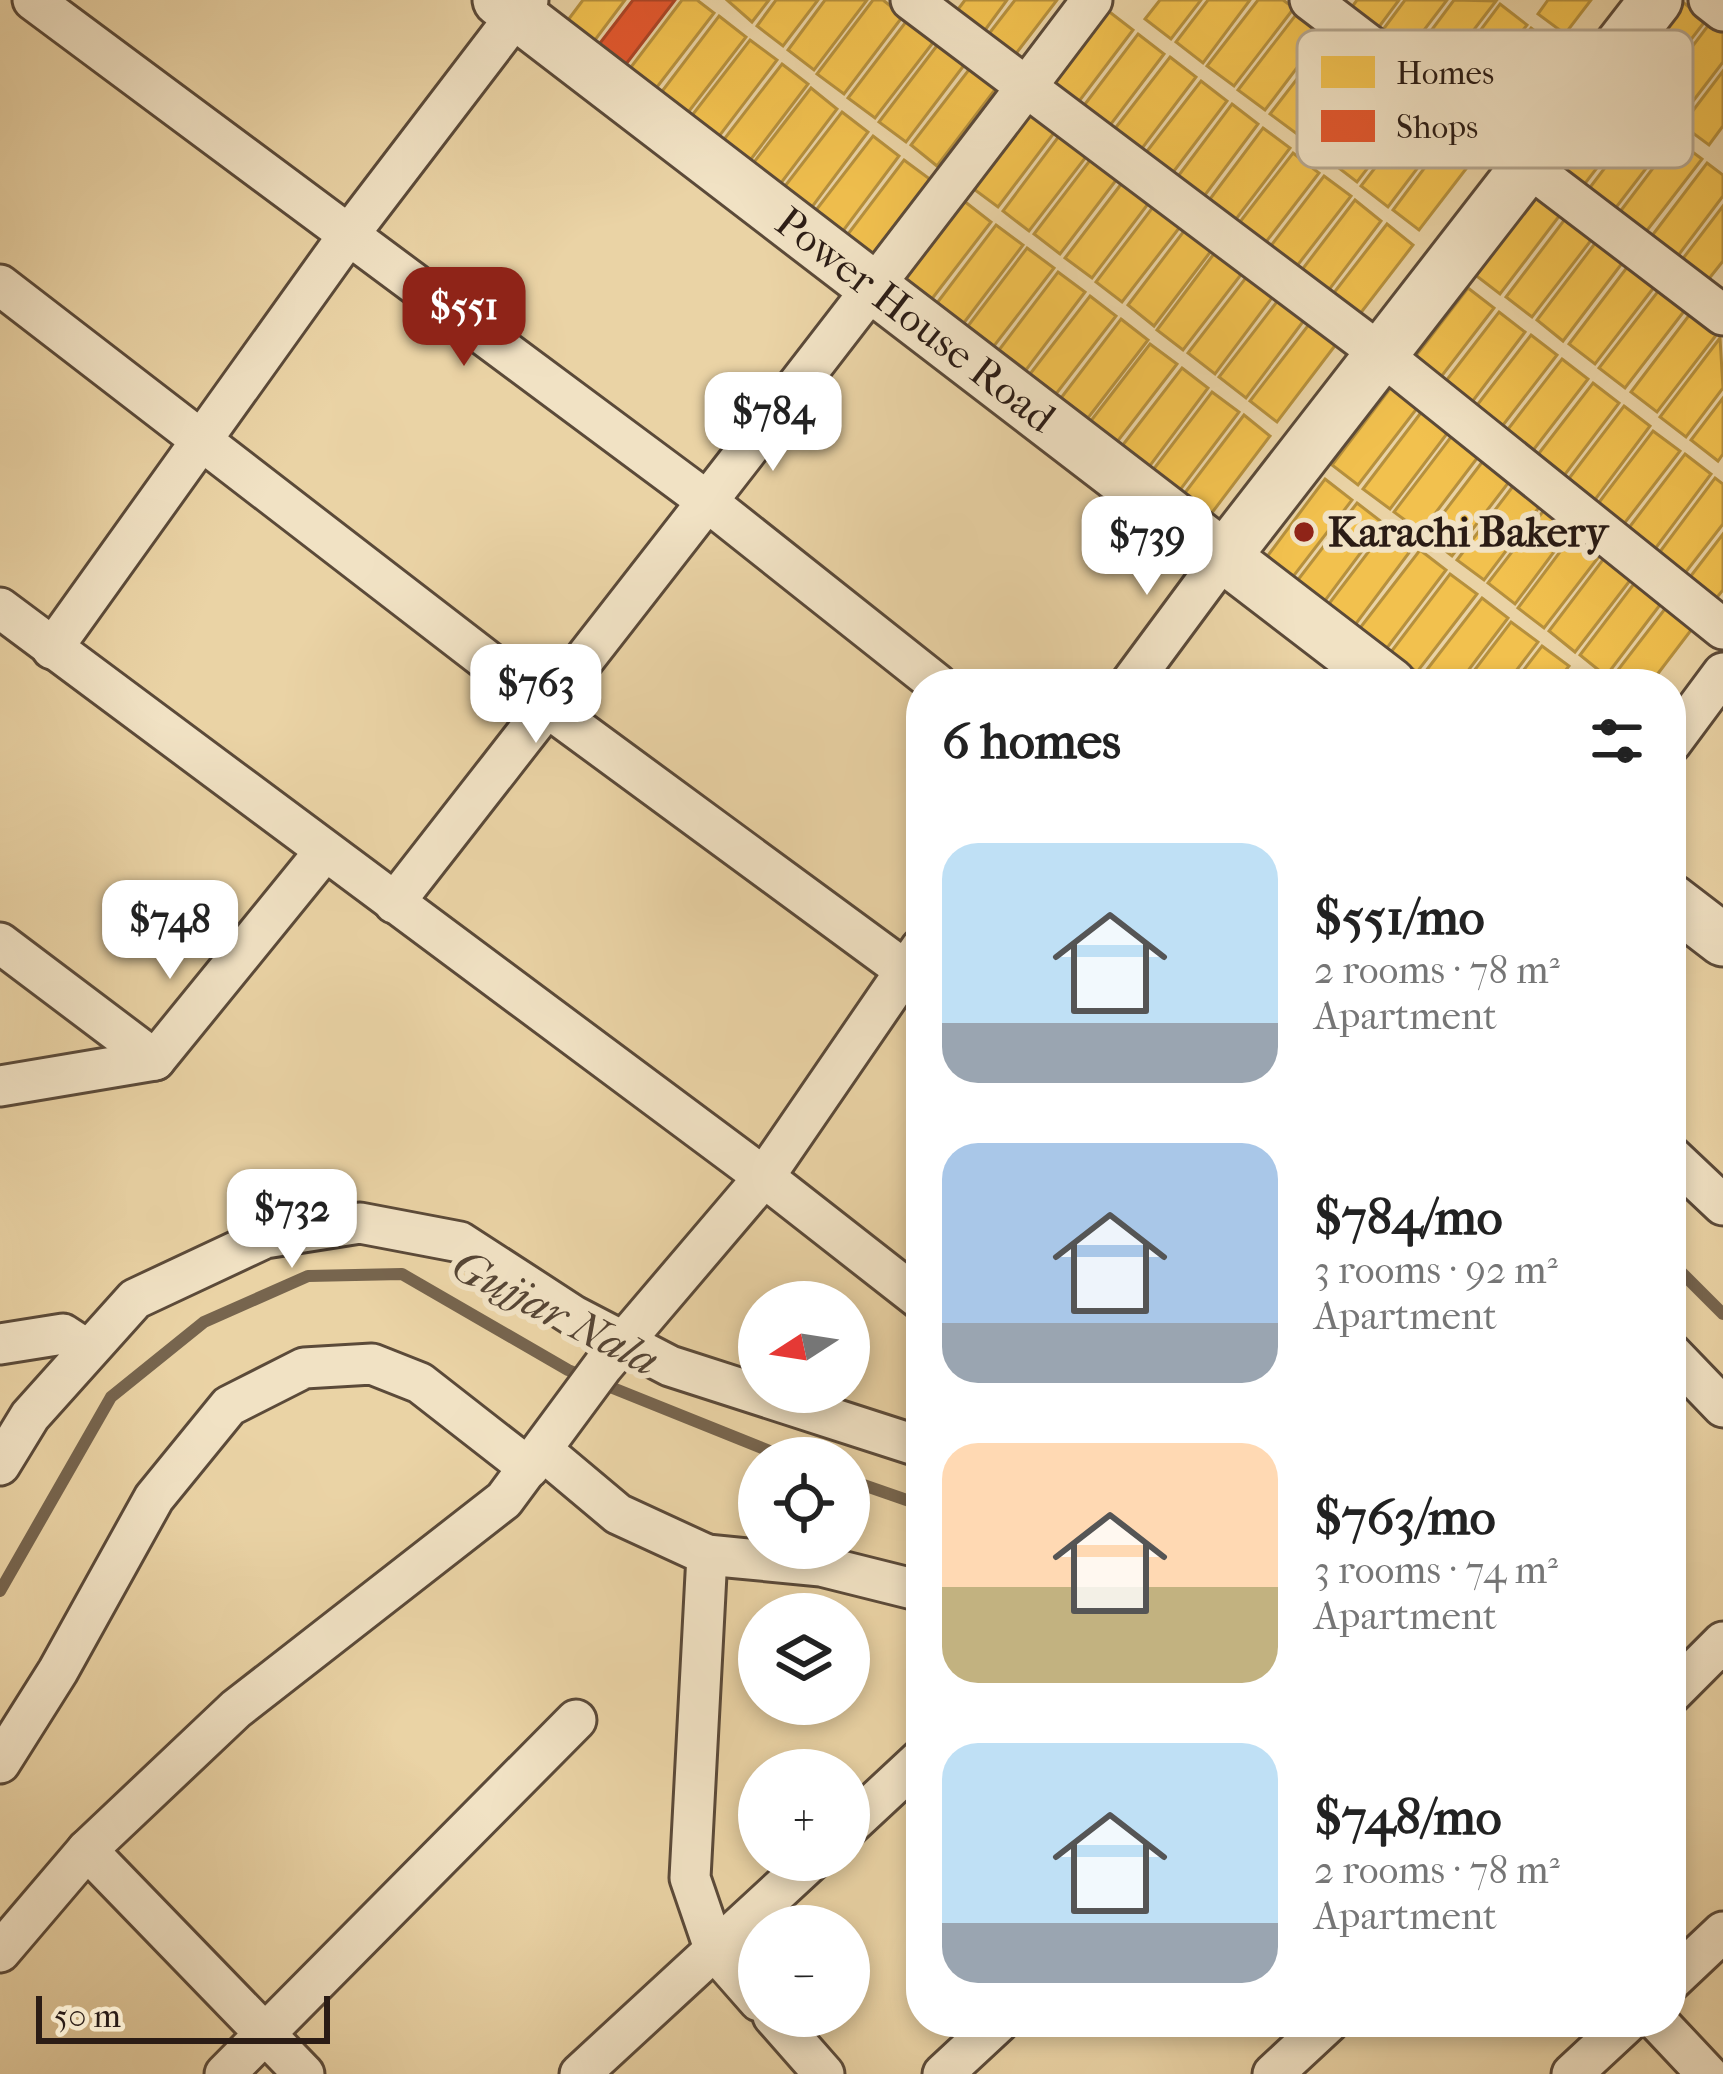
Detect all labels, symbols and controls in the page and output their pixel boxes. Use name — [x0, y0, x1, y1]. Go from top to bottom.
legend — [1297, 30, 1693, 168]
text: Homes — [1396, 54, 1494, 93]
text: Shops — [1396, 108, 1478, 147]
street label: Power House Road — [766, 197, 1066, 443]
pin: $551 — [393, 267, 535, 369]
text: $551 — [430, 283, 498, 329]
pin: $784 — [702, 372, 844, 474]
text: $784 — [732, 388, 814, 434]
pin: $739 — [1076, 496, 1218, 598]
place label: Karachi Bakery — [1328, 508, 1610, 557]
text: $739 — [1109, 512, 1185, 558]
marker: Karachi Bakery — [1291, 519, 1317, 545]
pin: $763 — [465, 644, 607, 746]
text: $763 — [497, 660, 575, 706]
icon: filters — [1584, 708, 1650, 774]
text: 6 homes — [942, 711, 1121, 771]
pin: $748 — [99, 880, 241, 982]
text: $551/mo — [1314, 887, 1485, 947]
icon: home — [1038, 891, 1182, 1035]
text: $748 — [129, 896, 211, 942]
text: 2 rooms · 78 m² — [1314, 947, 1560, 993]
text: Apartment — [1314, 993, 1497, 1039]
pin: $732 — [221, 1169, 363, 1271]
text: $732 — [254, 1185, 330, 1231]
text: $784/mo — [1314, 1187, 1503, 1247]
icon: home — [1038, 1191, 1182, 1335]
water label: Gujjar Nala — [443, 1238, 667, 1388]
text: 3 rooms · 92 m² — [1314, 1247, 1558, 1293]
north arrow — [738, 1281, 870, 1413]
map controls — [738, 1281, 870, 2037]
text: Apartment — [1314, 1293, 1497, 1339]
button: locate — [738, 1437, 870, 1569]
text: $763/mo — [1314, 1487, 1496, 1547]
icon: home — [1038, 1491, 1182, 1635]
text: 3 rooms · 74 m² — [1314, 1547, 1558, 1593]
button: layers — [738, 1593, 870, 1725]
text: Apartment — [1314, 1593, 1497, 1639]
button: + — [738, 1749, 870, 1881]
text: $748/mo — [1314, 1787, 1502, 1847]
icon: home — [1038, 1791, 1182, 1935]
text: 2 rooms · 78 m² — [1314, 1847, 1560, 1893]
text: Apartment — [1314, 1893, 1497, 1939]
button: − — [738, 1905, 870, 2037]
scale bar — [36, 1990, 330, 2043]
text: 50 m — [54, 1997, 121, 2036]

